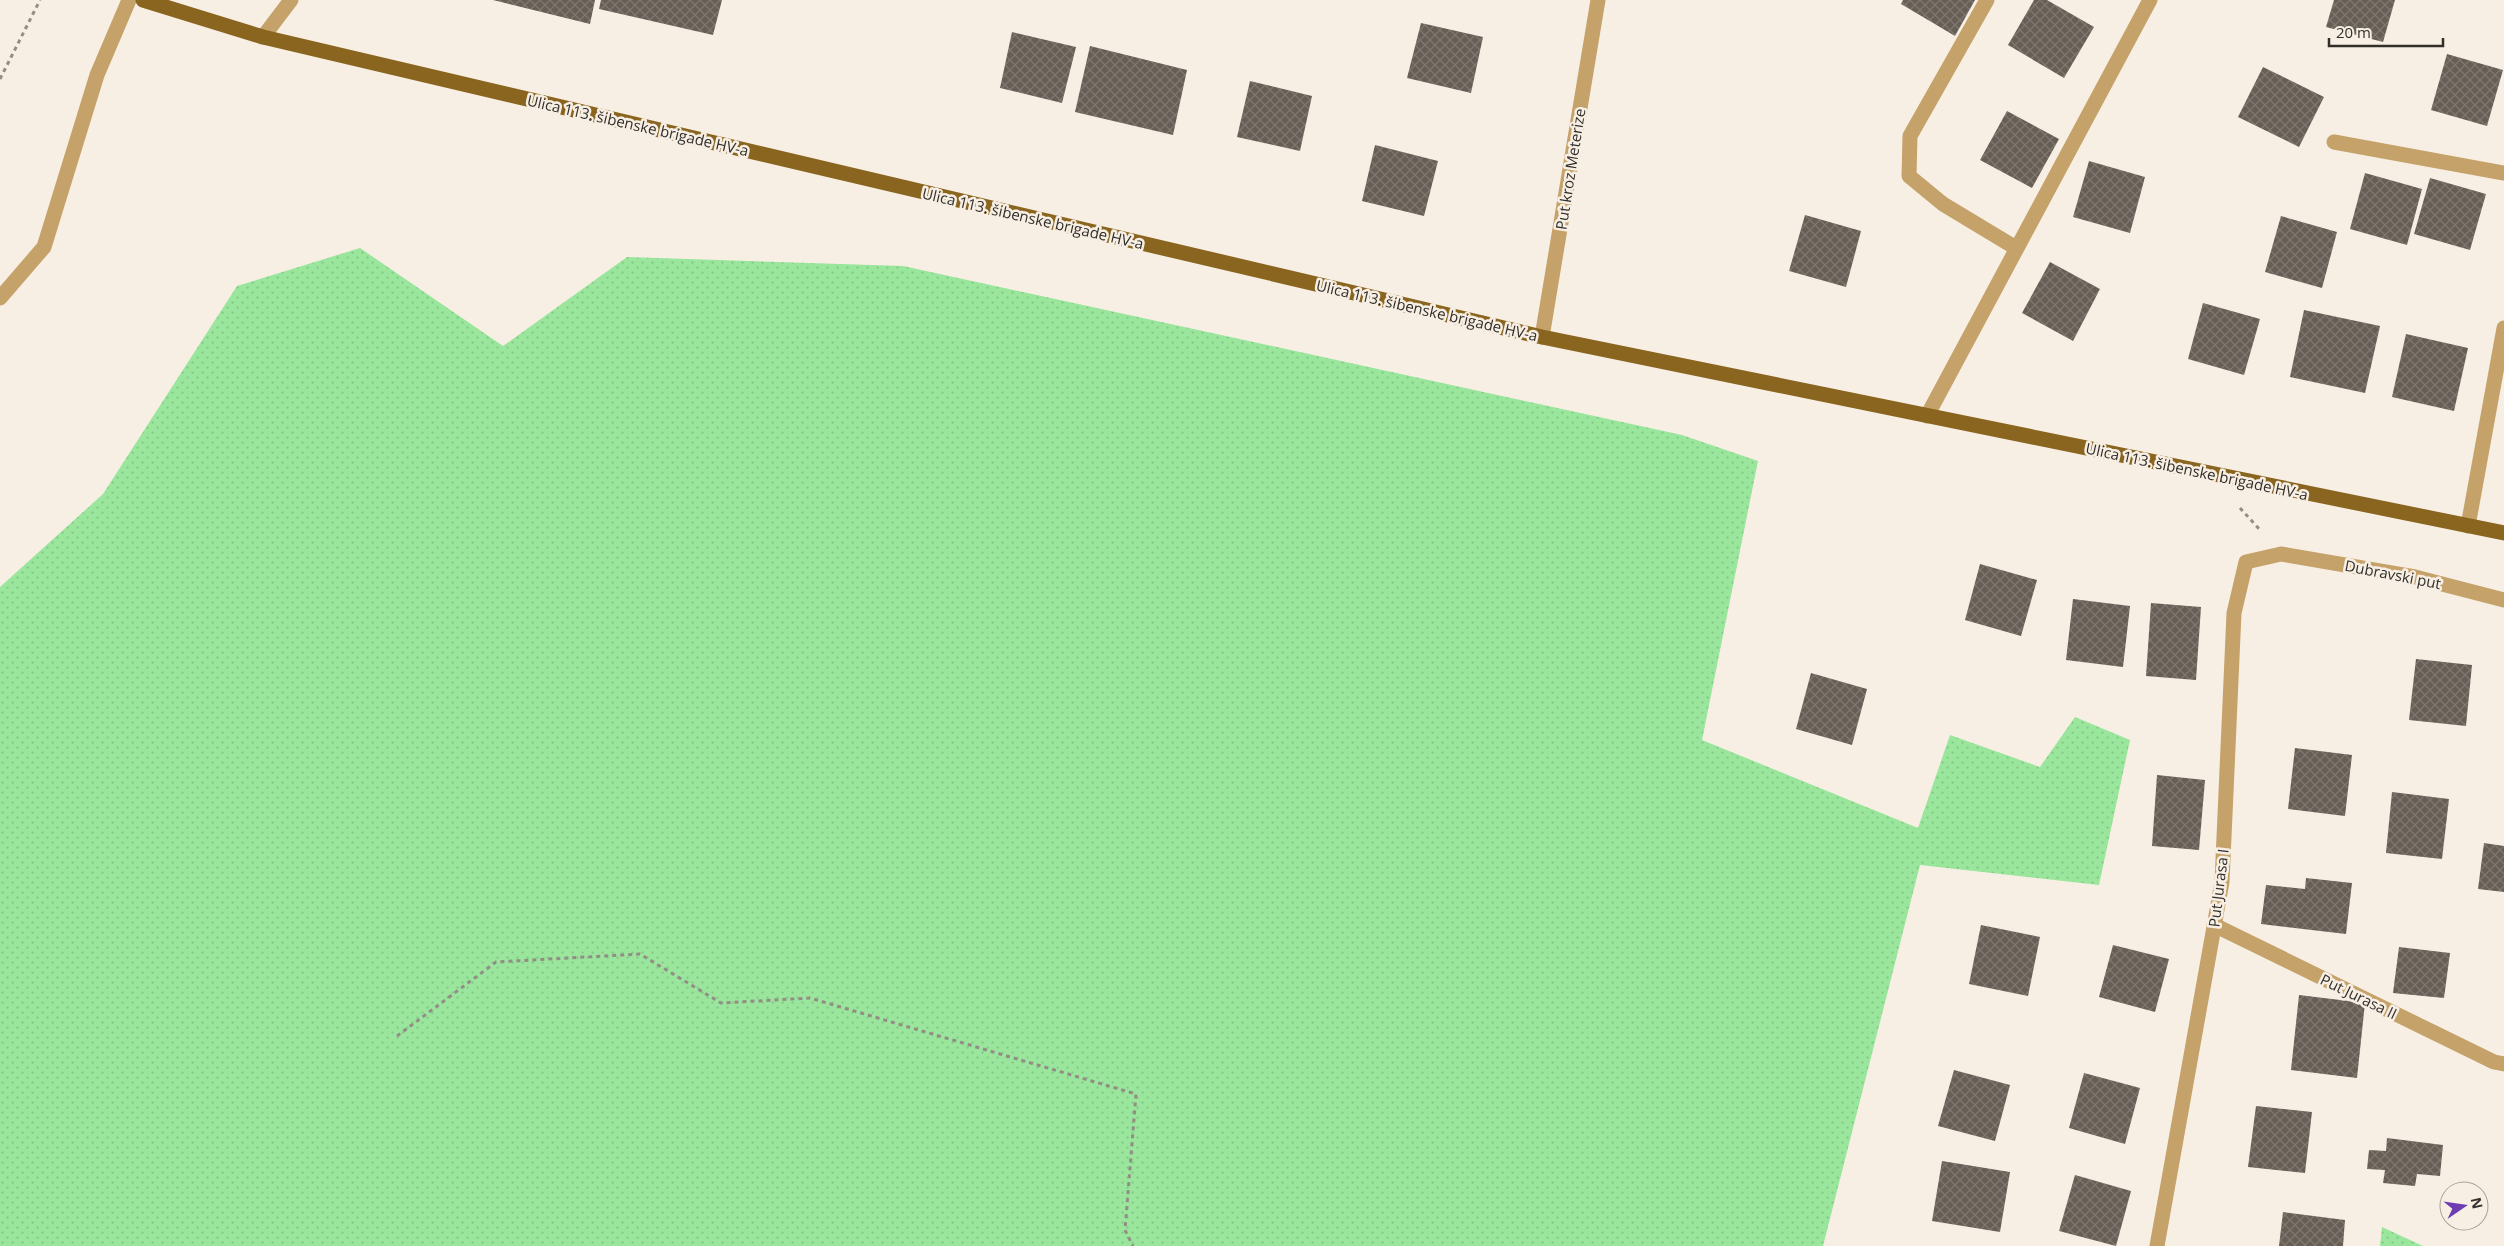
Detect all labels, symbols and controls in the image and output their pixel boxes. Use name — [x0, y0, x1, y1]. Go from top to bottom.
scale bar — [2329, 15, 2443, 47]
text: 20 m — [2336, 22, 2371, 42]
street label: Ulica 113. šibenske brigade HV-a — [525, 90, 751, 160]
street label: Put kroz Meterize — [1551, 107, 1589, 231]
street label: Ulica 113. šibenske brigade HV-a — [920, 183, 1146, 253]
street label: Ulica 113. šibenske brigade HV-a — [1314, 275, 1540, 345]
street label: Ulica 113. šibenske brigade HV-a — [2084, 438, 2310, 504]
street label: Dubravski put — [2343, 555, 2443, 593]
street label: Put Jurasa I — [2203, 848, 2233, 928]
street label: Put Jurasa II — [2317, 969, 2401, 1023]
north arrow — [2439, 1181, 2489, 1231]
text: N — [2467, 1195, 2488, 1211]

